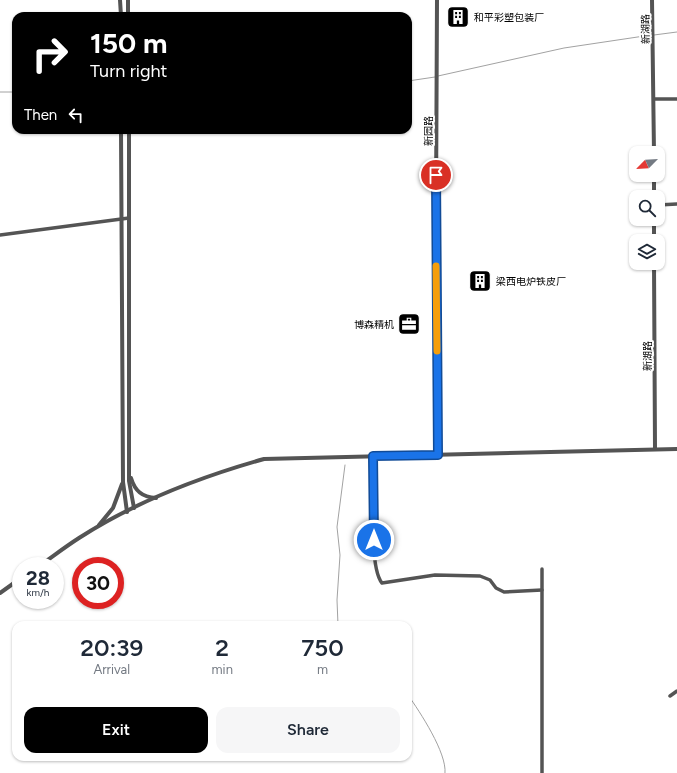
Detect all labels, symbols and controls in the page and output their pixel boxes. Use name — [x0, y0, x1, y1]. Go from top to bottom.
building icon: 和平彩塑包装厂 — [445, 4, 471, 30]
place label: 和平彩塑包装厂 — [474, 11, 544, 24]
street label: 新湖路 — [639, 14, 652, 44]
text: 150 m — [90, 26, 167, 60]
icon: right — [24, 28, 76, 80]
text: Turn right — [90, 60, 167, 82]
icon: left — [65, 104, 87, 126]
text: Then — [24, 106, 57, 124]
street label: 新园路 — [422, 116, 435, 146]
north arrow — [629, 146, 665, 182]
map controls — [629, 146, 665, 270]
pin — [419, 158, 453, 192]
icon: arrive — [425, 164, 447, 186]
button: search — [629, 190, 665, 226]
button: layers — [629, 234, 665, 270]
building icon: 梁西电炉铁皮厂 — [467, 268, 493, 294]
place label: 梁西电炉铁皮厂 — [496, 275, 566, 288]
office icon: 博森精机 — [396, 311, 422, 337]
place label: 博森精机 — [354, 318, 394, 331]
street label: 新湖路 — [641, 341, 654, 371]
position arrow — [353, 519, 395, 561]
speed limit sign: 30 — [72, 557, 124, 609]
text: 28 — [26, 566, 50, 590]
text: km/h — [27, 586, 49, 599]
text: 20:39 — [80, 633, 143, 662]
text: 2 — [215, 633, 229, 662]
text: 750 — [301, 633, 344, 662]
text: Arrival — [93, 662, 130, 677]
text: min — [212, 662, 233, 677]
text: m — [317, 662, 328, 677]
button: Exit — [24, 707, 208, 753]
button: Share — [216, 707, 400, 753]

